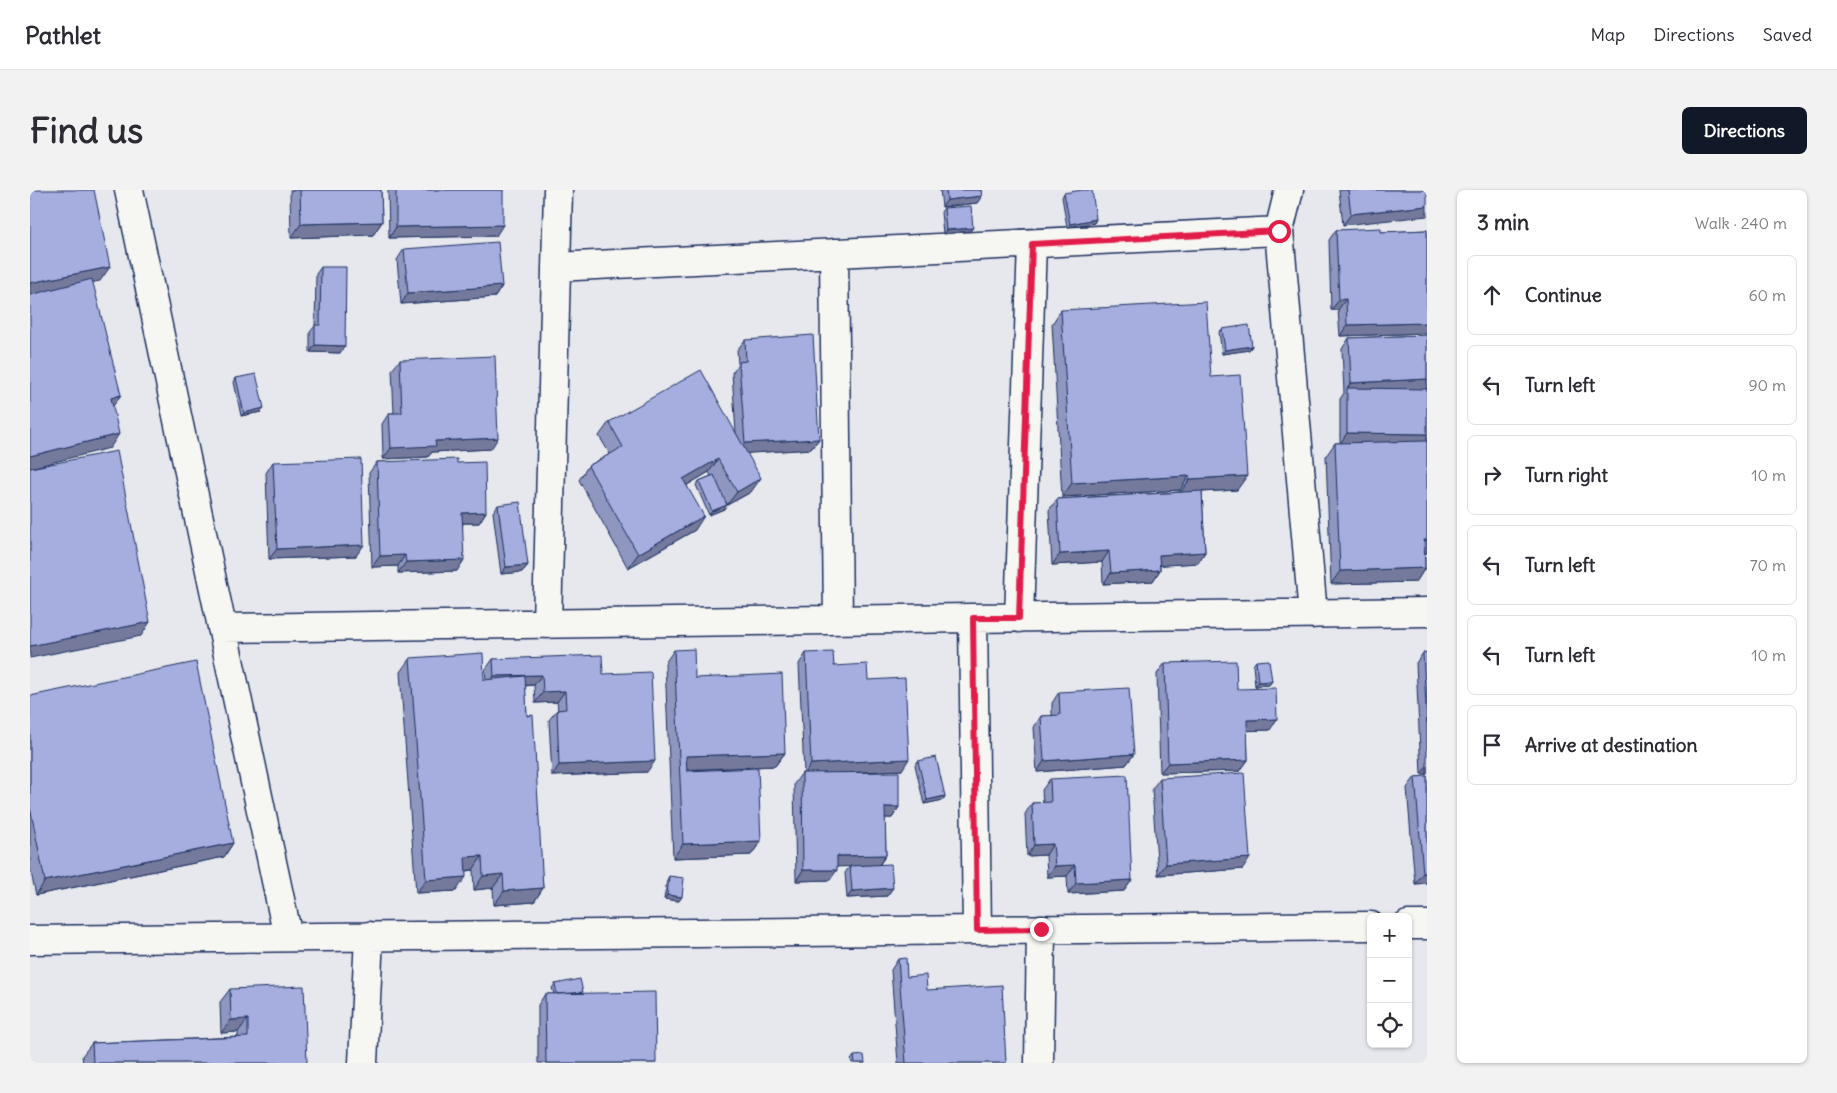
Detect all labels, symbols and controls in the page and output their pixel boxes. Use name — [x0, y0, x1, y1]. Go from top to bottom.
text: Pathlet — [25, 20, 101, 50]
text: Map — [1590, 23, 1625, 46]
text: Directions — [1653, 23, 1735, 46]
text: Saved — [1763, 23, 1812, 46]
button: Directions — [1682, 107, 1807, 154]
text: Find us — [30, 108, 143, 152]
text: 3 min — [1477, 209, 1529, 236]
text: Walk · 240 m — [1695, 213, 1787, 233]
route start — [1268, 220, 1291, 243]
icon: ahead — [1478, 281, 1506, 309]
text: Continue — [1525, 283, 1602, 307]
text: 60 m — [1748, 285, 1786, 305]
icon: left — [1478, 371, 1506, 399]
text: Turn left — [1525, 373, 1595, 397]
text: 90 m — [1748, 375, 1786, 395]
icon: right — [1478, 461, 1506, 489]
text: Turn right — [1525, 463, 1608, 487]
text: 10 m — [1751, 465, 1786, 485]
icon: left — [1478, 551, 1506, 579]
text: Turn left — [1525, 553, 1595, 577]
text: 70 m — [1750, 555, 1786, 575]
icon: left — [1478, 641, 1506, 669]
text: Turn left — [1525, 643, 1595, 667]
text: 10 m — [1751, 645, 1786, 665]
icon: arrive — [1478, 731, 1506, 759]
text: Arrive at destination — [1525, 733, 1698, 757]
map controls — [1367, 913, 1412, 1048]
button: + — [1367, 913, 1412, 958]
route end — [1030, 918, 1053, 941]
button: − — [1367, 958, 1412, 1003]
button: locate — [1367, 1003, 1412, 1048]

